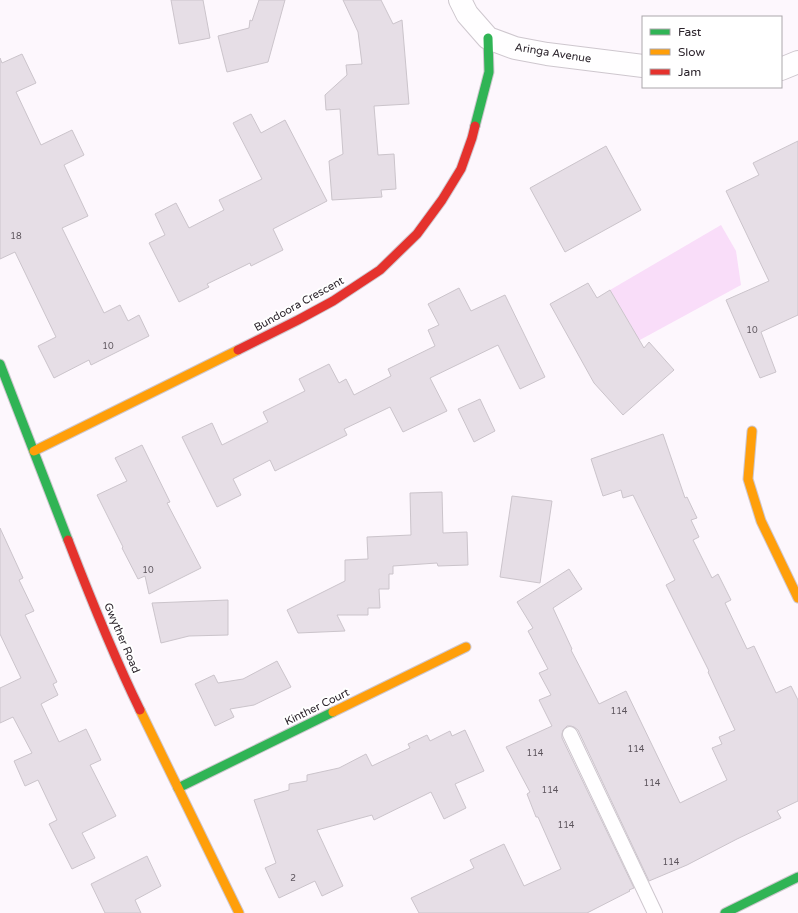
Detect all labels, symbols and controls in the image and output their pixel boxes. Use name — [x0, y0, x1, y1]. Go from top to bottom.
legend — [642, 16, 782, 88]
text: Fast — [678, 25, 702, 39]
street label: Aringa Avenue — [514, 41, 592, 65]
text: Slow — [678, 45, 705, 59]
text: Jam — [678, 65, 701, 79]
house number: 18 — [10, 231, 22, 242]
street label: Bundoora Crescent — [252, 274, 346, 334]
house number: 10 — [746, 325, 758, 336]
house number: 10 — [102, 341, 114, 352]
house number: 10 — [142, 565, 154, 576]
street label: Gwyther Road — [101, 601, 143, 675]
street label: Kinther Court — [283, 686, 351, 728]
house number: 114 — [611, 706, 628, 717]
house number: 114 — [628, 744, 645, 755]
house number: 114 — [527, 748, 544, 759]
house number: 114 — [644, 778, 661, 789]
house number: 114 — [542, 785, 559, 796]
house number: 114 — [558, 820, 575, 831]
house number: 114 — [663, 857, 680, 868]
house number: 2 — [290, 873, 296, 884]

